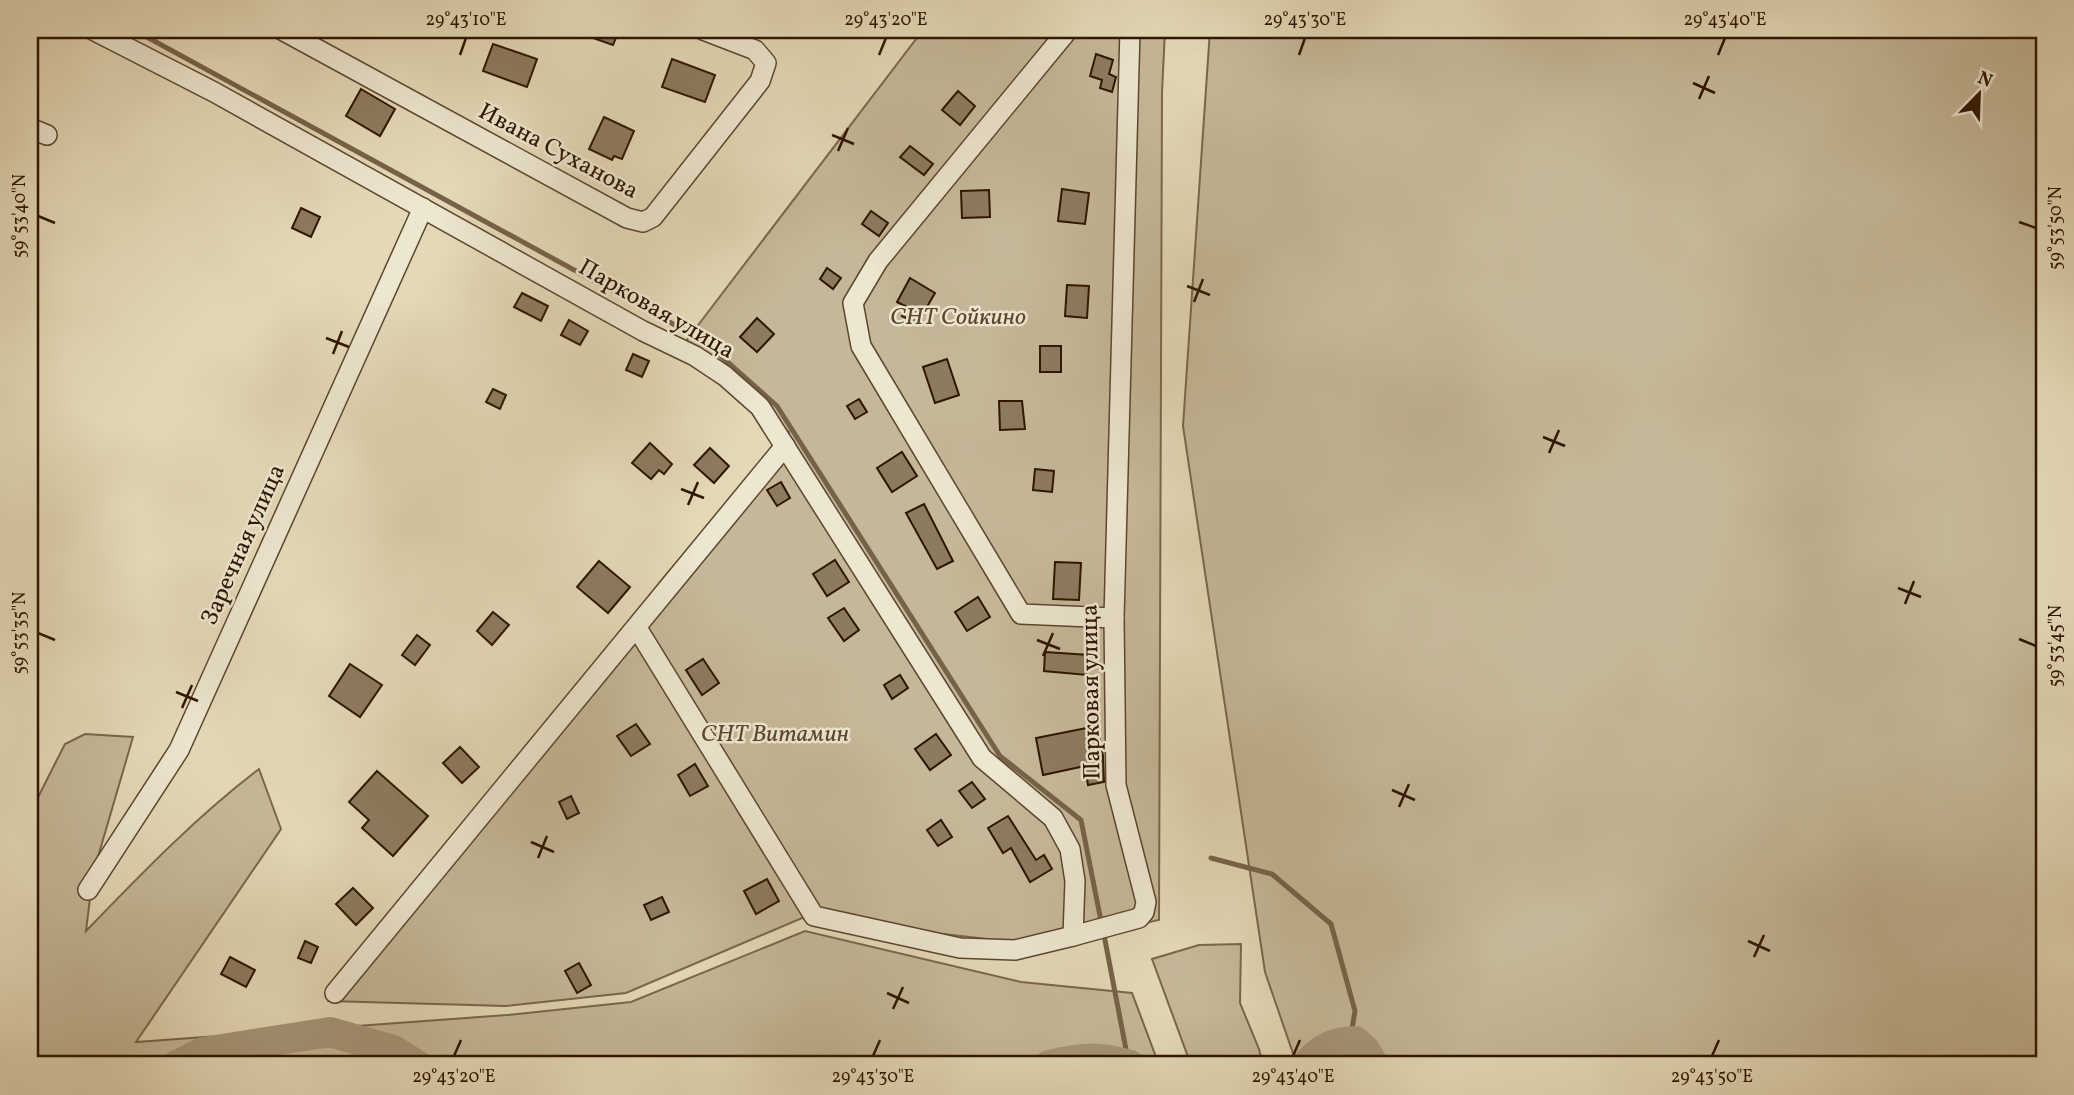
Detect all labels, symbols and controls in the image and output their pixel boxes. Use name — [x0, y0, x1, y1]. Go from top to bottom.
text: 29°43'10"E — [425, 8, 507, 33]
text: 29°43'20"E — [844, 8, 928, 33]
text: 29°43'30"E — [1264, 8, 1347, 33]
text: 29°43'40"E — [1684, 8, 1767, 33]
north arrow — [1944, 60, 2014, 130]
text: N — [1973, 66, 1996, 95]
street label: Ивана Суханова — [472, 95, 644, 209]
text: 59°53'40"N — [8, 174, 33, 258]
text: 59°53'50"N — [2044, 186, 2069, 270]
street label: Парковая улица — [571, 251, 741, 369]
park label: СНТ Сойкино — [890, 301, 1026, 335]
street label: Заречная улица — [193, 459, 295, 631]
text: 59°53'35"N — [8, 592, 33, 674]
street label: Парковая улица — [1073, 604, 1111, 780]
text: 59°53'45"N — [2044, 605, 2069, 687]
park label: СНТ Витамин — [701, 718, 849, 752]
text: 29°43'20"E — [412, 1065, 496, 1090]
text: 29°43'30"E — [832, 1065, 915, 1090]
text: 29°43'40"E — [1252, 1065, 1335, 1090]
text: 29°43'50"E — [1671, 1065, 1753, 1090]

